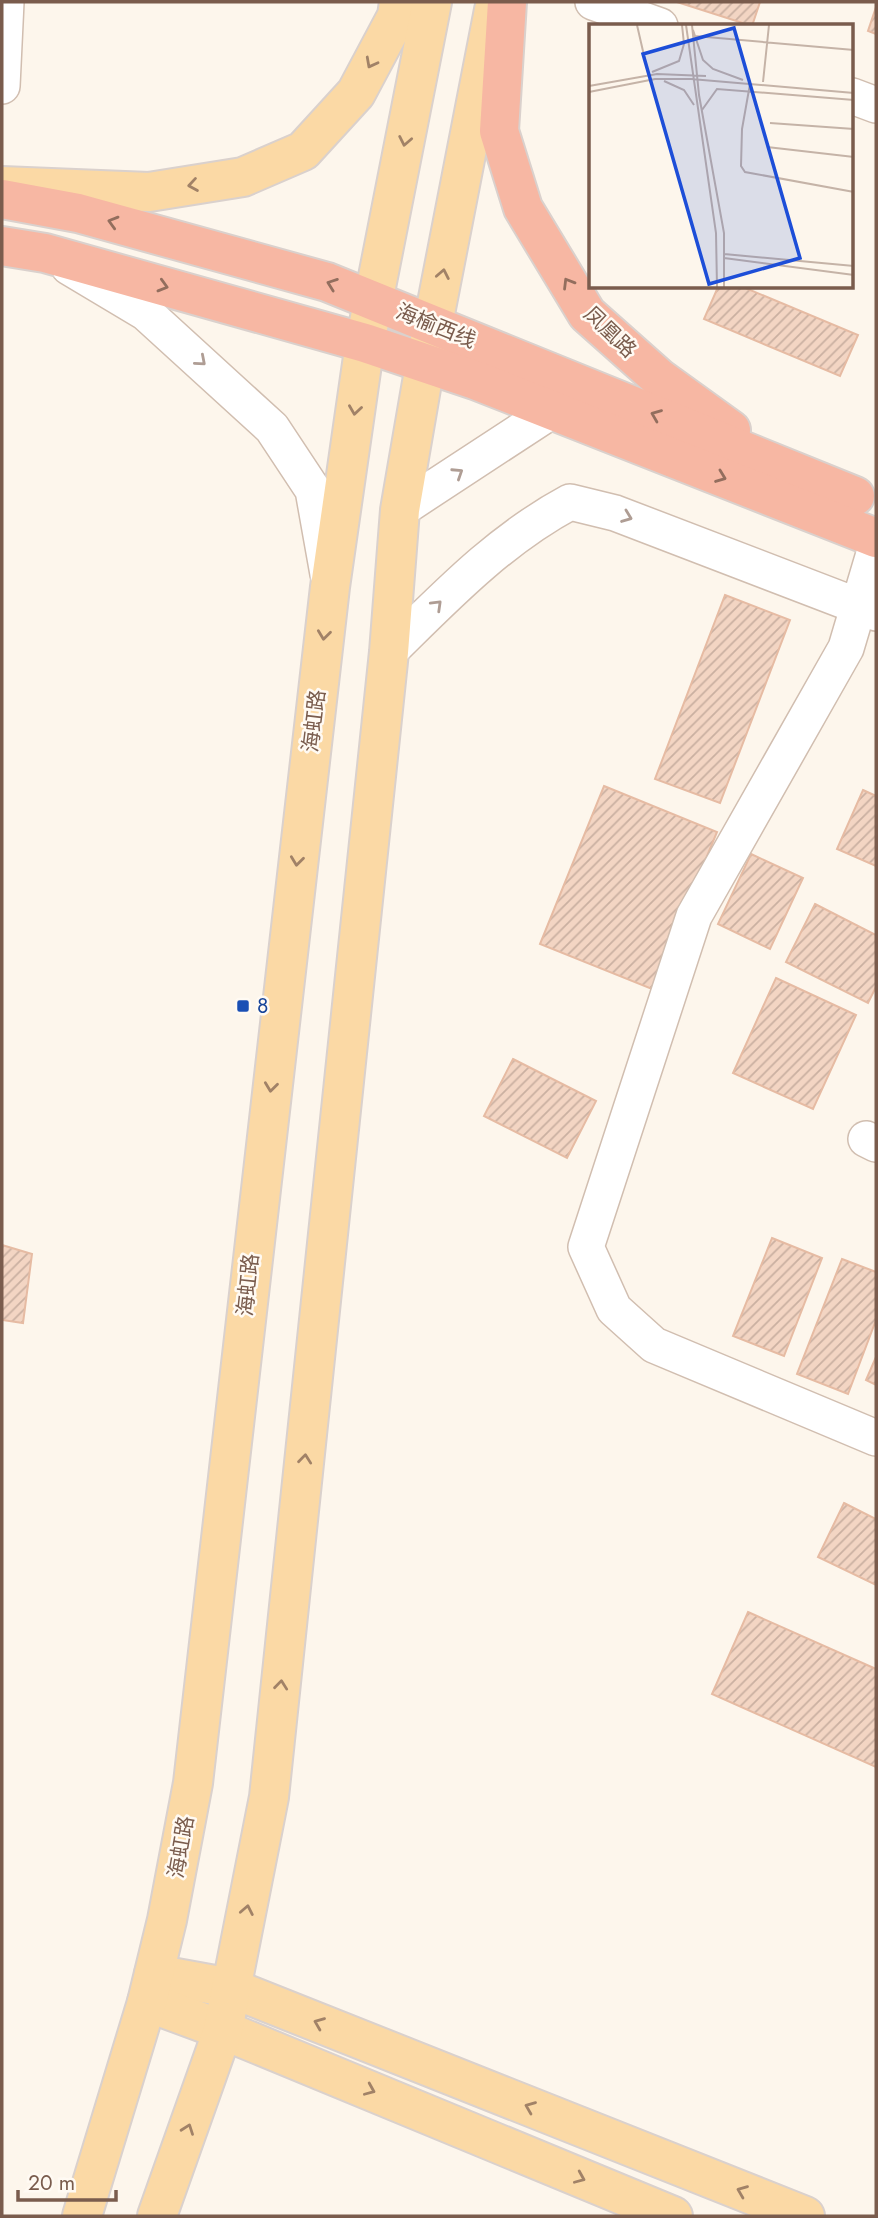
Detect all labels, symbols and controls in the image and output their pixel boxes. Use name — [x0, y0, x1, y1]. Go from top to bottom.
inset map — [589, 24, 854, 289]
one-way arrow — [366, 56, 379, 69]
one-way arrow — [398, 135, 413, 147]
one-way arrow — [187, 177, 199, 192]
one-way arrow — [107, 216, 119, 230]
one-way arrow — [435, 268, 450, 280]
one-way arrow — [157, 278, 169, 293]
one-way arrow — [326, 278, 338, 292]
one-way arrow — [564, 278, 577, 291]
street label: 海榆西线 — [391, 296, 481, 356]
street label: 凤凰路 — [577, 299, 643, 365]
one-way arrow — [193, 353, 206, 365]
one-way arrow — [348, 404, 363, 416]
one-way arrow — [651, 410, 663, 424]
one-way arrow — [450, 468, 463, 481]
one-way arrow — [714, 469, 726, 483]
one-way arrow — [620, 509, 632, 523]
one-way arrow — [429, 600, 442, 613]
one-way arrow — [316, 630, 331, 641]
street label: 海虹路 — [295, 688, 333, 754]
one-way arrow — [290, 856, 305, 867]
place label: 8 — [257, 991, 268, 1021]
marker: 8 — [235, 998, 251, 1014]
one-way arrow — [263, 1081, 278, 1093]
street label: 海虹路 — [230, 1252, 266, 1318]
one-way arrow — [298, 1453, 313, 1465]
one-way arrow — [273, 1679, 288, 1690]
street label: 海虹路 — [161, 1813, 201, 1881]
one-way arrow — [238, 1904, 253, 1916]
one-way arrow — [314, 2017, 326, 2031]
one-way arrow — [363, 2082, 375, 2096]
one-way arrow — [525, 2101, 537, 2115]
one-way arrow — [180, 2123, 194, 2135]
scale bar — [18, 2158, 116, 2202]
text: 20 m — [28, 2168, 75, 2198]
one-way arrow — [573, 2169, 585, 2183]
one-way arrow — [736, 2186, 748, 2200]

